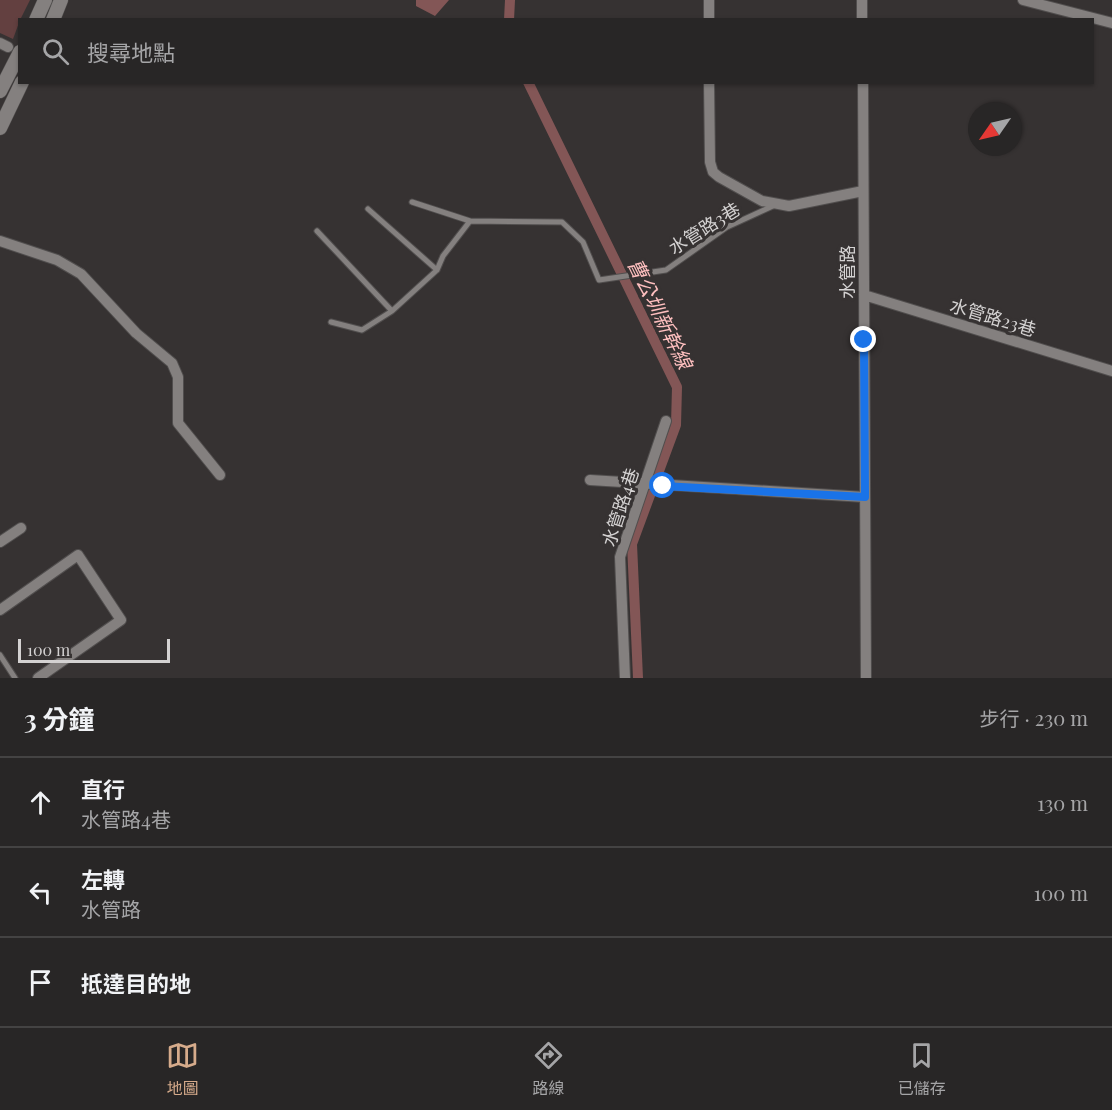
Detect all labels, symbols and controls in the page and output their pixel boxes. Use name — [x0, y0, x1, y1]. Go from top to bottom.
search box — [18, 18, 1094, 84]
icon: search — [39, 35, 72, 68]
text: 搜尋地點 — [87, 37, 175, 67]
north arrow — [968, 102, 1022, 156]
street label: 水管路3巷 — [664, 197, 744, 259]
street label: 水管路 — [835, 245, 859, 299]
water label: 曹公圳新幹線 — [623, 253, 700, 375]
street label: 水管路23巷 — [947, 293, 1039, 341]
route end — [850, 326, 876, 352]
street label: 水管路4巷 — [596, 465, 644, 549]
route start — [649, 472, 675, 498]
scale bar — [18, 636, 170, 664]
text: 100 m — [27, 639, 70, 660]
text: 3 分鐘 — [24, 701, 95, 736]
text: 步行 · 230 m — [979, 704, 1088, 731]
text: 直行 — [81, 774, 125, 804]
icon: ahead — [24, 786, 57, 819]
text: 130 m — [1037, 789, 1088, 816]
text: 水管路4巷 — [81, 805, 171, 832]
text: 左轉 — [81, 864, 125, 894]
icon: left — [24, 876, 57, 909]
text: 100 m — [1034, 879, 1088, 906]
text: 水管路 — [81, 895, 141, 922]
icon: arrive — [24, 966, 57, 999]
text: 抵達目的地 — [81, 968, 191, 998]
tab: 地圖 — [166, 1039, 199, 1099]
tab: 路線 — [532, 1039, 565, 1099]
tab: 已儲存 — [898, 1039, 946, 1099]

